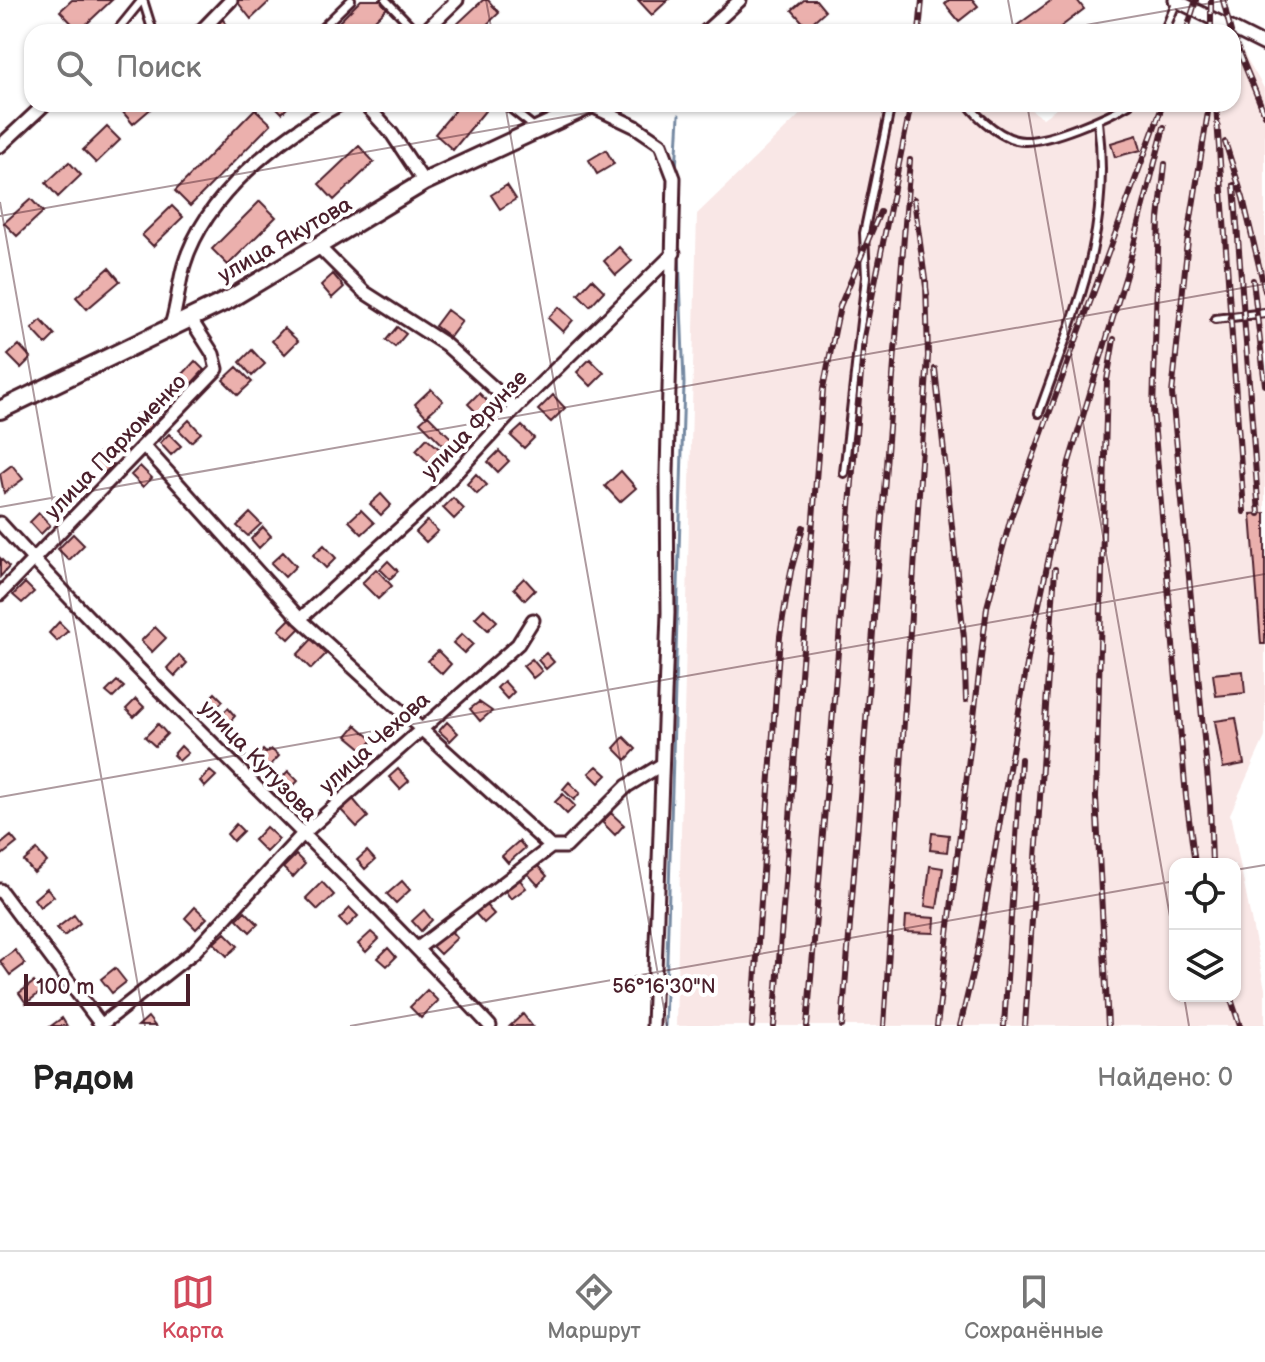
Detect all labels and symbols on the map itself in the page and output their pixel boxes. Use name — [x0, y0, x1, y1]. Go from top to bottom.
street label: улица Якутова — [213, 191, 357, 289]
street label: улица Фрунзе — [416, 365, 534, 485]
street label: улица Пархоменко — [40, 369, 192, 525]
street label: улица Чехова — [314, 686, 436, 800]
street label: улица Кутузова — [193, 695, 323, 827]
scale bar — [24, 970, 190, 1006]
text: 56°16'30"N — [612, 975, 716, 999]

